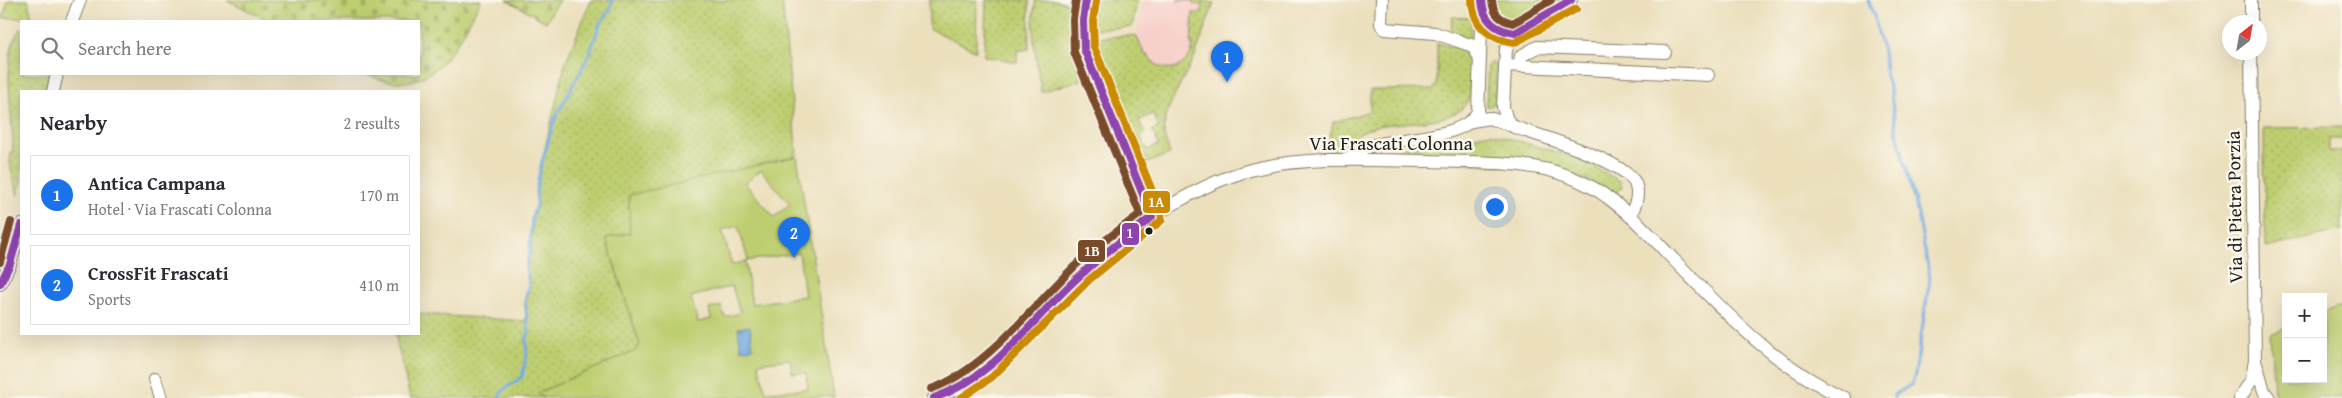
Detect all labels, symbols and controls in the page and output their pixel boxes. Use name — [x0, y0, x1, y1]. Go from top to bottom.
north arrow — [2222, 15, 2267, 60]
search box — [20, 20, 420, 75]
icon: search — [38, 34, 66, 62]
text: Search here — [78, 34, 172, 62]
pin: 1 — [1211, 41, 1243, 82]
text: Nearby — [40, 107, 107, 138]
text: 2 results — [343, 111, 400, 135]
street label: Via Frascati Colonna — [1309, 129, 1473, 157]
street label: Via di Pietra Porzia — [2219, 130, 2249, 284]
text: Antica Campana — [88, 169, 225, 197]
text: 1 — [53, 183, 61, 207]
text: 170 m — [359, 183, 399, 207]
line badge: 1A — [1142, 190, 1171, 214]
text: 1A — [1148, 192, 1164, 212]
your location — [1482, 194, 1508, 220]
text: Hotel · Via Frascati Colonna — [88, 197, 272, 221]
pin: 2 — [778, 217, 810, 258]
line badge: 1 — [1121, 222, 1140, 246]
text: 1 — [1126, 223, 1134, 243]
unlabelled marker — [1144, 226, 1154, 236]
line badge: 1B — [1077, 239, 1106, 263]
text: 1B — [1084, 241, 1100, 261]
text: CrossFit Frascati — [88, 259, 229, 287]
text: 2 — [53, 273, 61, 297]
text: 410 m — [359, 273, 399, 297]
text: Sports — [88, 287, 131, 311]
map controls — [2282, 293, 2327, 383]
button: + — [2282, 293, 2327, 338]
button: − — [2282, 338, 2327, 383]

